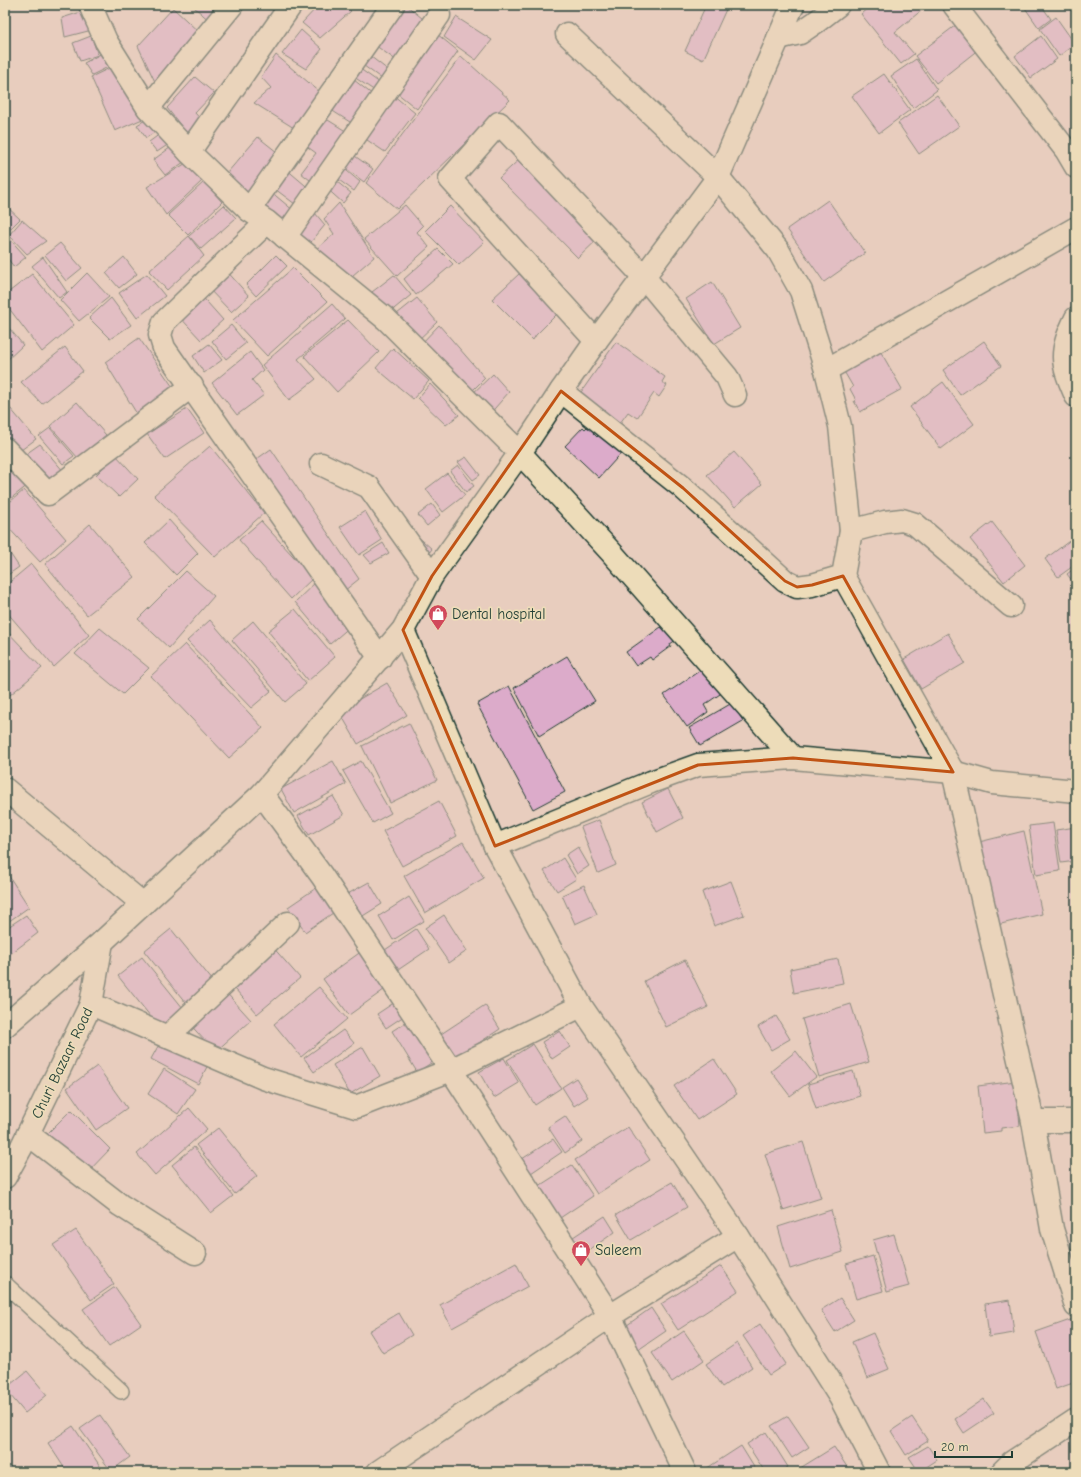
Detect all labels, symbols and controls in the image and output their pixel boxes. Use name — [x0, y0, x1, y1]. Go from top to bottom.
shop icon: Dental hospital — [427, 603, 449, 631]
place label: Dental hospital — [452, 605, 546, 623]
street label: Churi Bazaar Road — [27, 1005, 97, 1121]
shop icon: Saleem — [570, 1239, 592, 1267]
place label: Saleem — [595, 1241, 642, 1259]
scale bar — [935, 1433, 1012, 1459]
text: 20 m — [941, 1440, 969, 1454]

